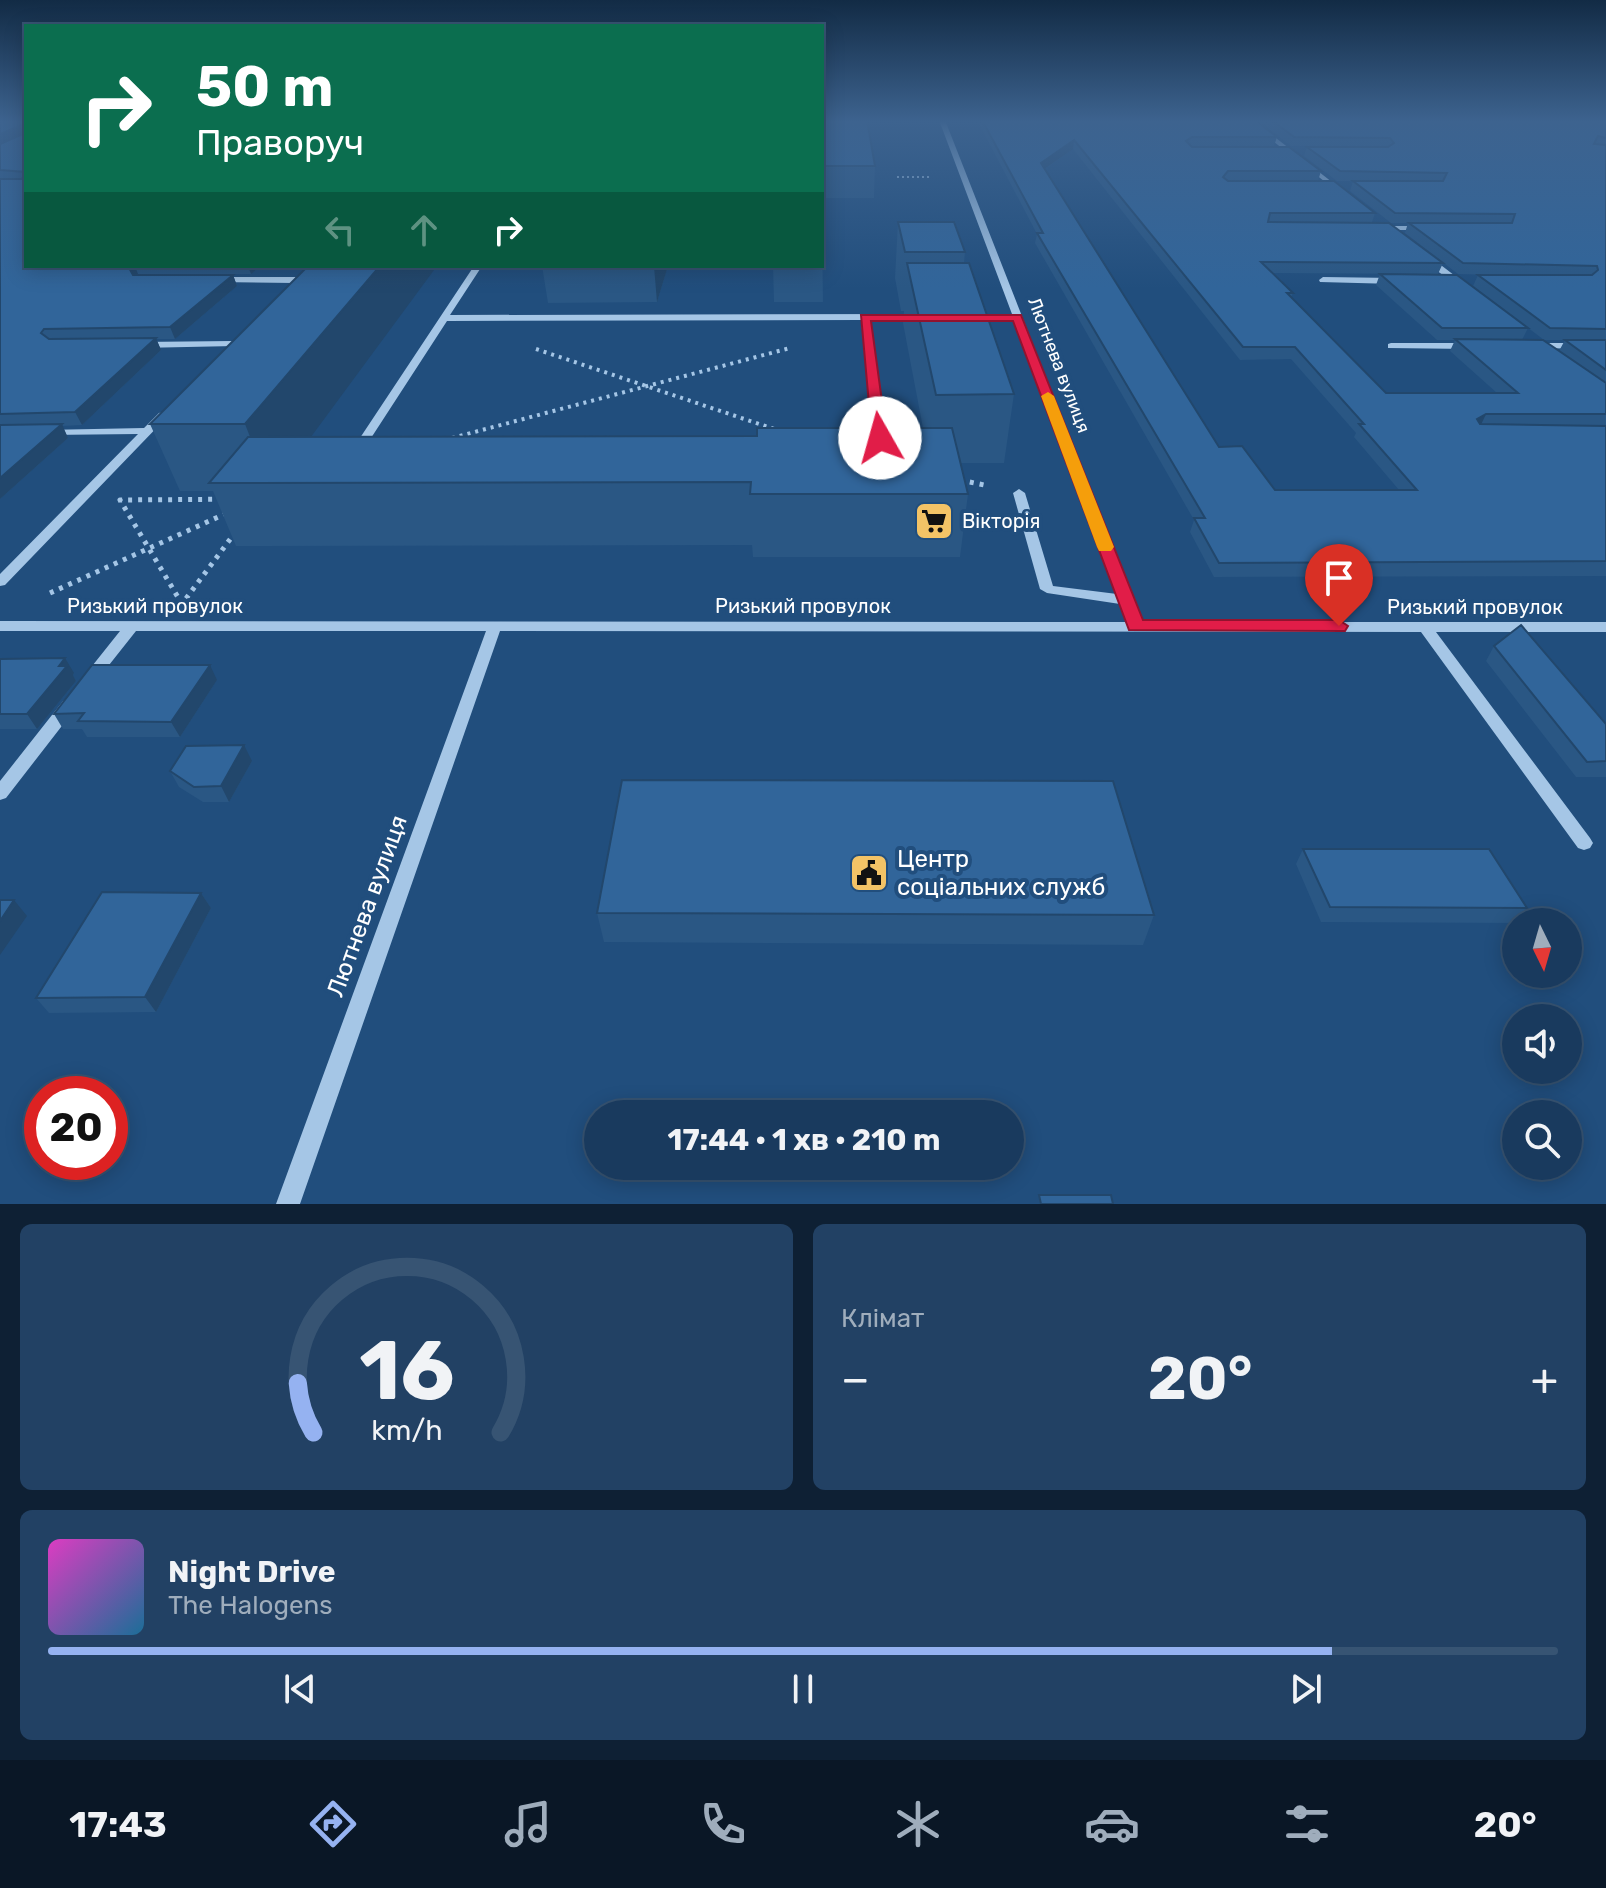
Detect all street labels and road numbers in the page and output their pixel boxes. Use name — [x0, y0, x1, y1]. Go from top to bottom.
street label: Лютнева вулиця — [1023, 294, 1095, 436]
street label: Ризький провулок — [67, 594, 243, 618]
street label: Ризький провулок — [715, 594, 891, 618]
street label: Ризький провулок — [1387, 595, 1563, 619]
street label: Лютнева вулиця — [321, 811, 413, 1001]

